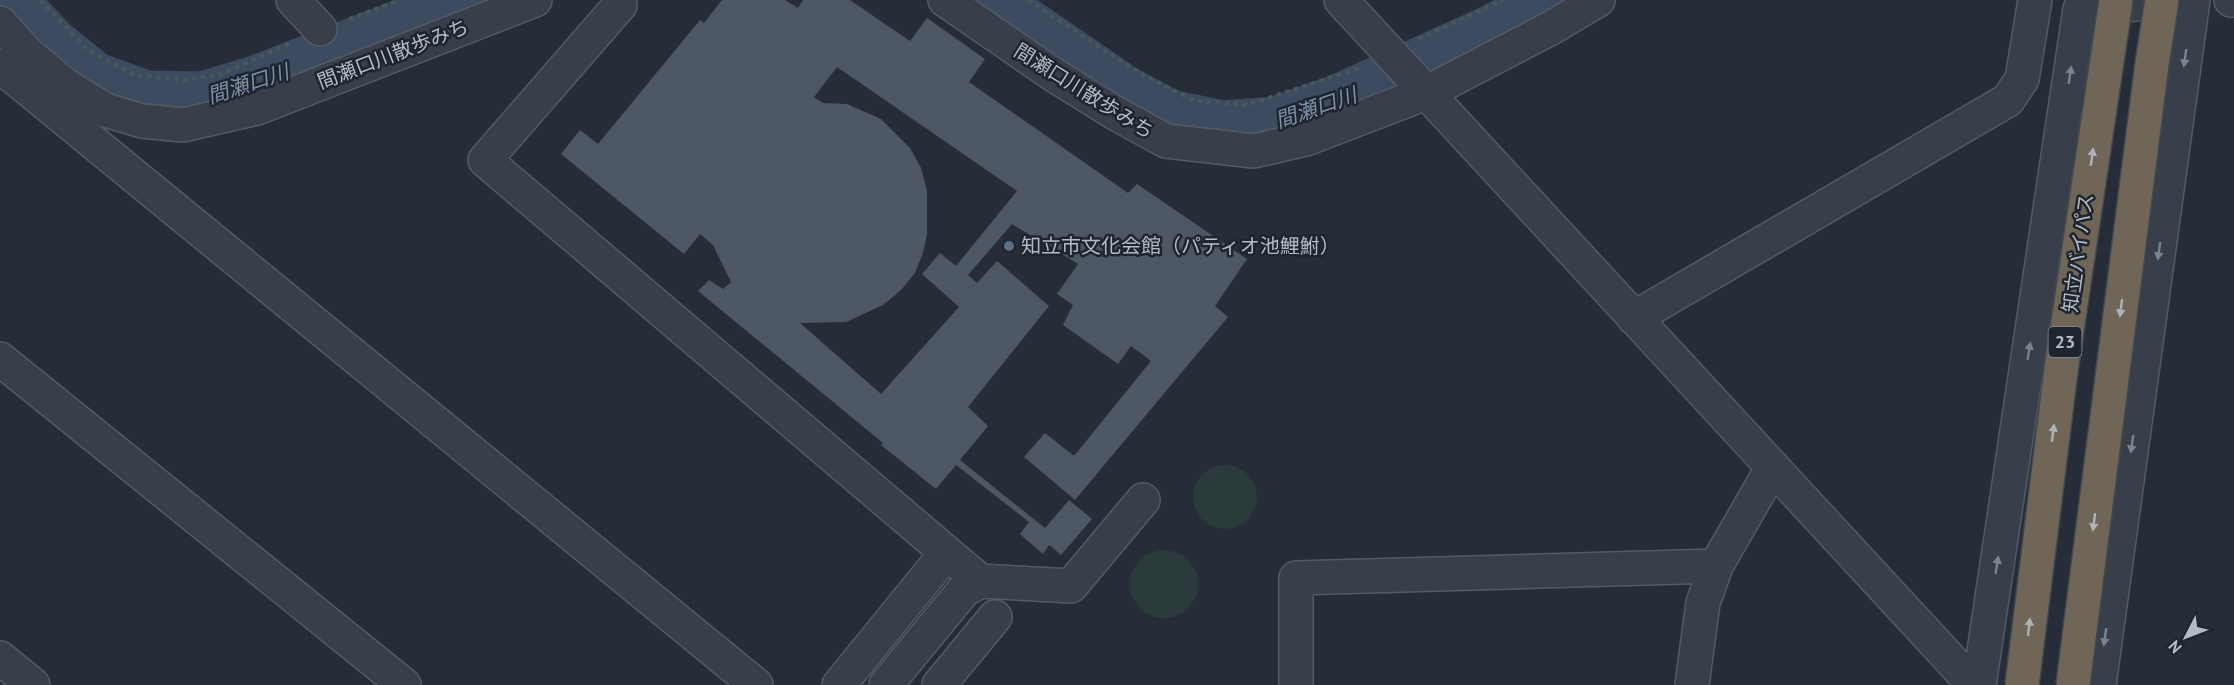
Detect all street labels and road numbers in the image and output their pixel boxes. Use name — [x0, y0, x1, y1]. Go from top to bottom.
street label: 間瀬口川散歩みち — [314, 13, 472, 95]
street label: 間瀬口川散歩みち — [1009, 38, 1159, 144]
street label: 知立バイパス — [2057, 192, 2099, 314]
road number: 23 — [2048, 327, 2082, 357]

